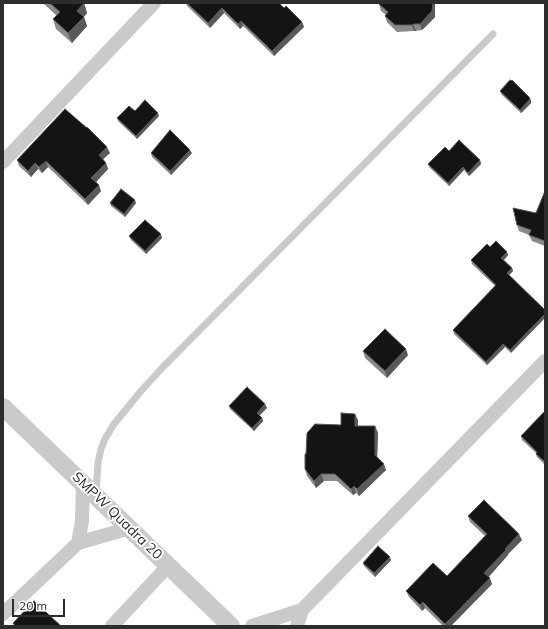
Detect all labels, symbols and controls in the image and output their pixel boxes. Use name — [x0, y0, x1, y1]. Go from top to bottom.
street label: SMPW Quadra 20 — [69, 469, 165, 563]
scale bar — [14, 591, 67, 617]
text: 20 m — [19, 598, 47, 613]

